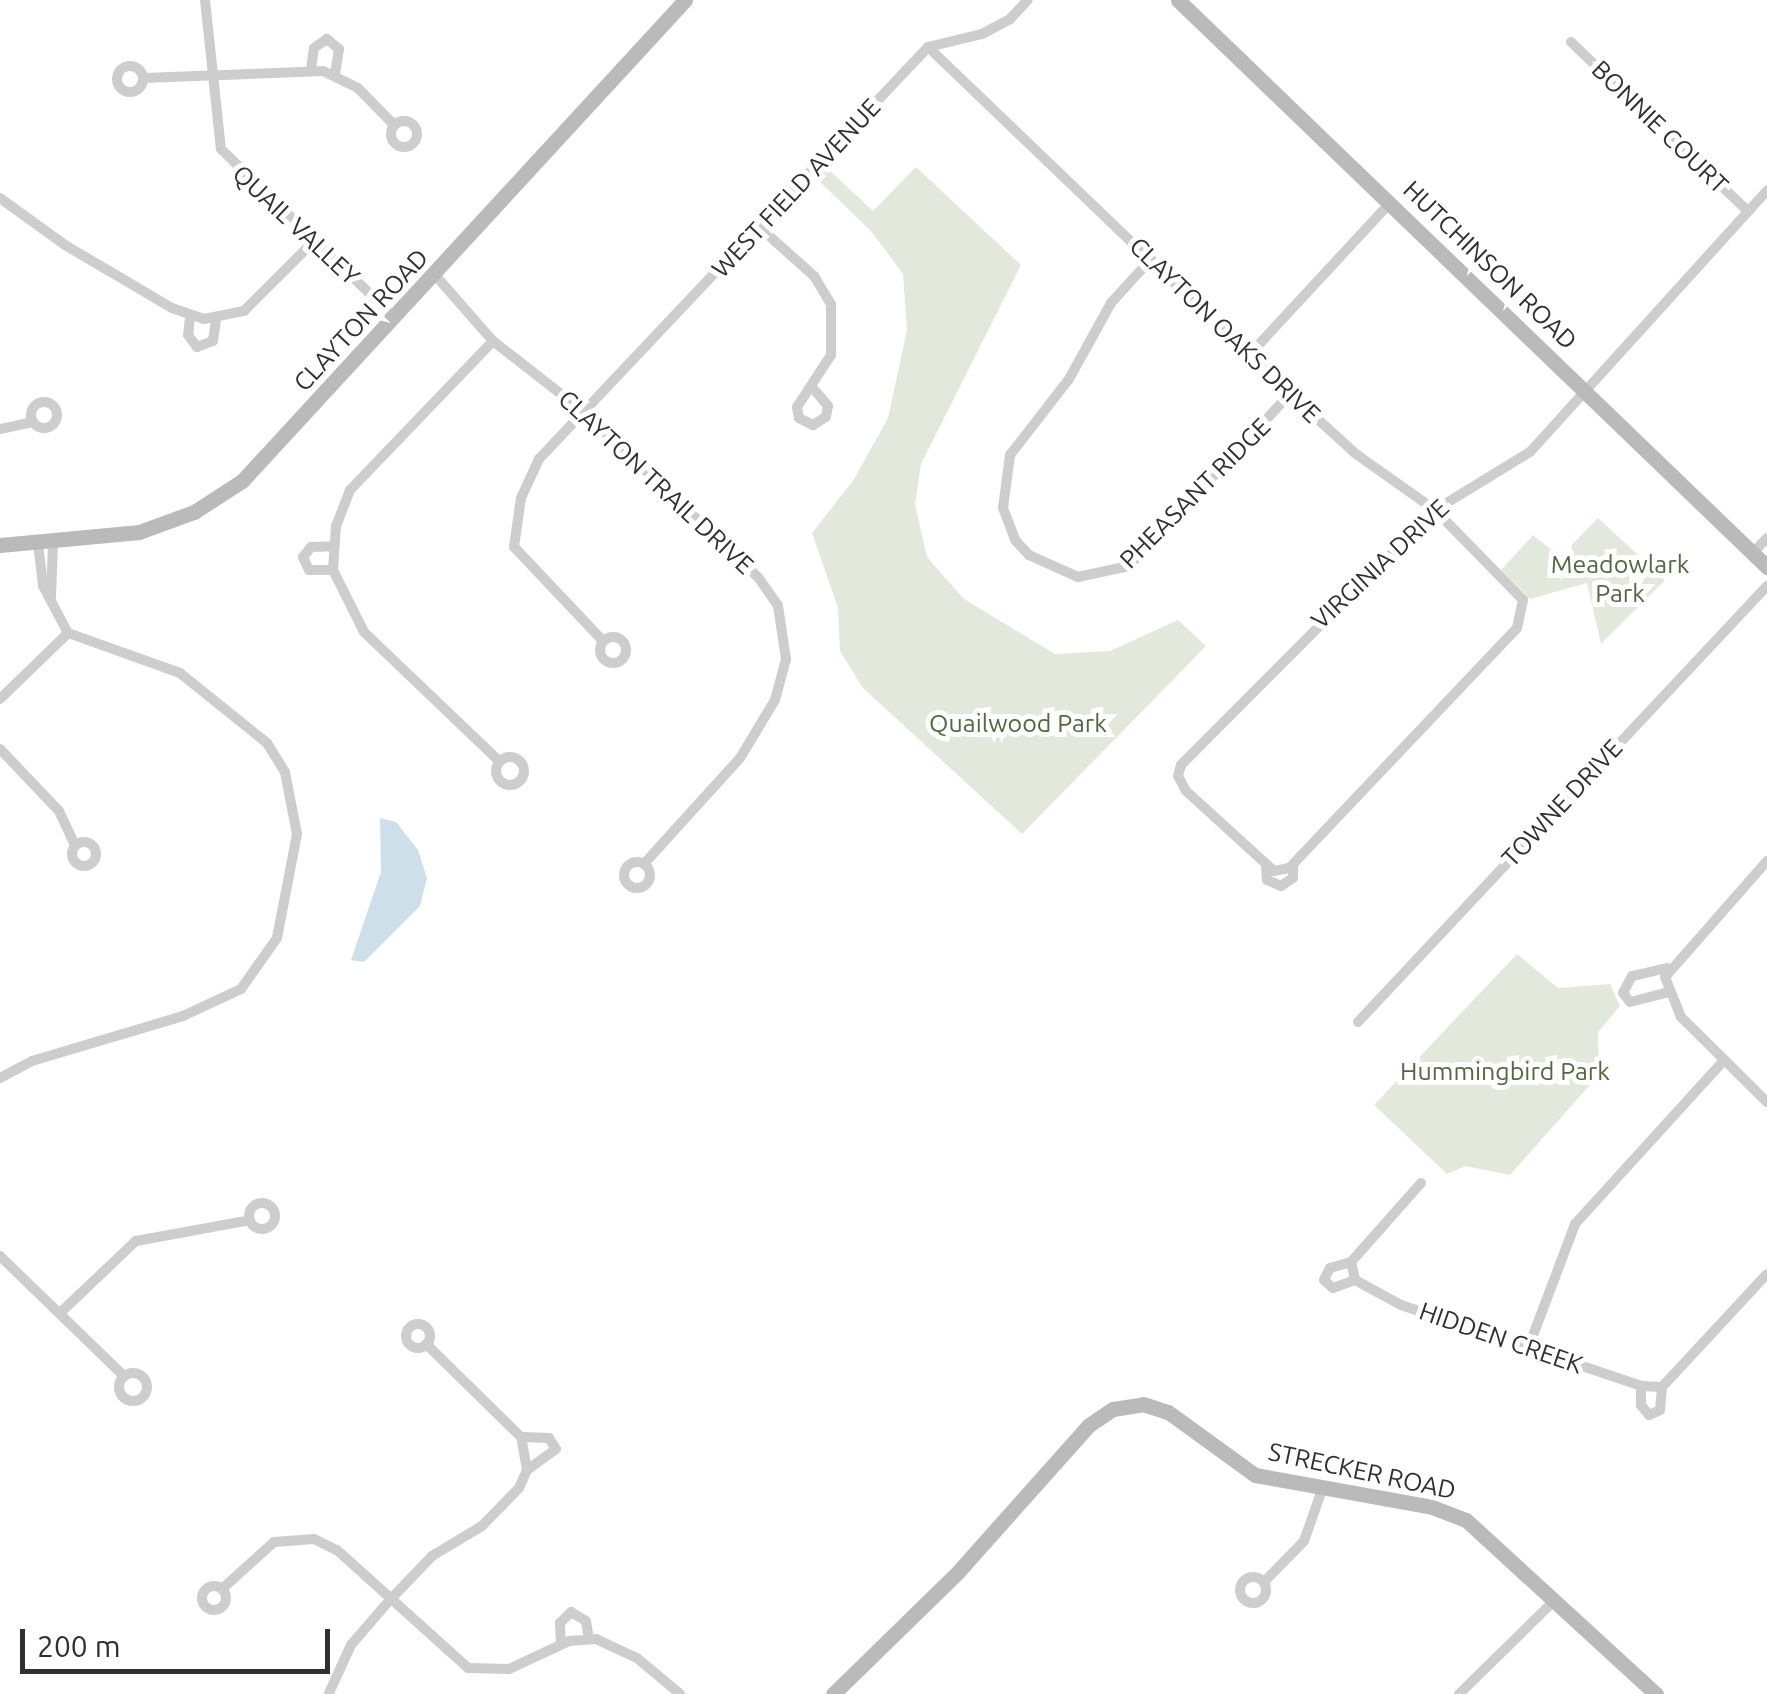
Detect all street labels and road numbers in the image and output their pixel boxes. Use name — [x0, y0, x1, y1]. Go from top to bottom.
street label: BONNIE COURT — [1586, 54, 1734, 200]
street label: WEST FIELD AVENUE — [705, 92, 887, 284]
street label: QUAIL VALLEY — [226, 159, 366, 291]
street label: HUTCHINSON ROAD — [1397, 174, 1583, 356]
street label: CLAYTON OAKS DRIVE — [1123, 231, 1327, 429]
street label: CLAYTON ROAD — [287, 243, 435, 397]
street label: CLAYTON TRAIL DRIVE — [552, 384, 760, 580]
street label: PHEASANT RIDGE — [1114, 412, 1276, 574]
street label: VIRGINIA DRIVE — [1305, 493, 1455, 635]
street label: TOWNE DRIVE — [1495, 733, 1629, 873]
street label: HIDDEN CREEK — [1415, 1296, 1587, 1380]
street label: STRECKER ROAD — [1266, 1437, 1458, 1505]

